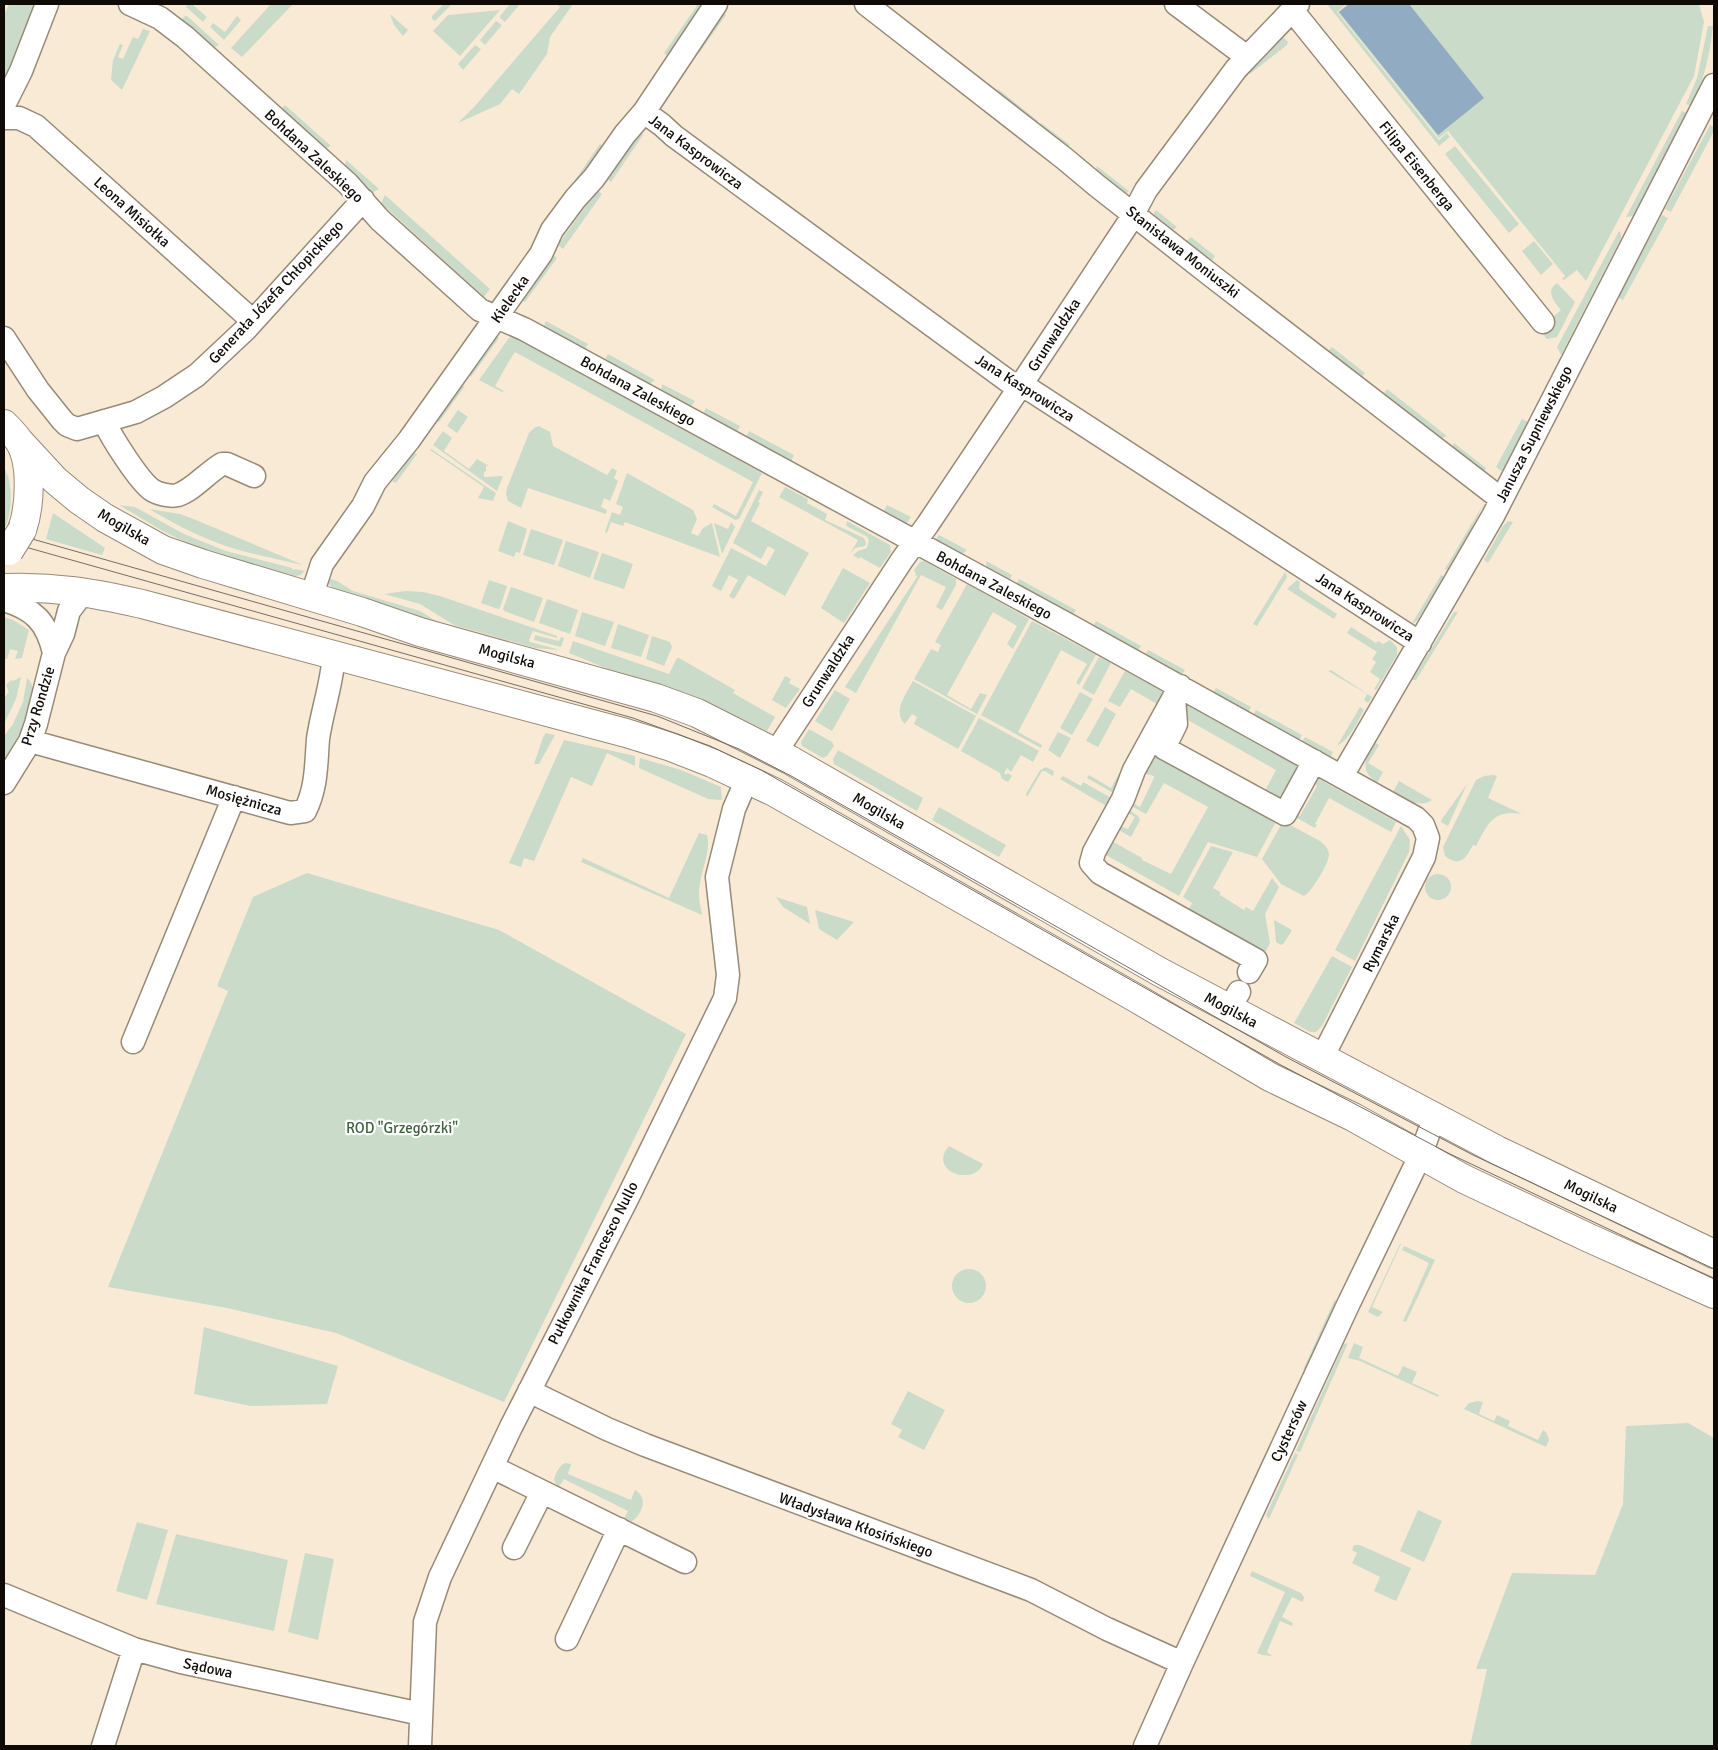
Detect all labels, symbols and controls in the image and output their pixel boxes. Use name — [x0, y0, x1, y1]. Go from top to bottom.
street label: Bohdana Zaleskiego — [261, 106, 367, 207]
street label: Jana Kasprowicza — [645, 111, 747, 193]
street label: Filipa Eisenberga — [1375, 117, 1459, 215]
street label: Leona Misiołka — [90, 173, 174, 251]
street label: Stanisława Moniuszki — [1123, 202, 1243, 302]
street label: Generała Józefa Chłopickiego — [205, 216, 347, 368]
street label: Kielecka — [487, 272, 533, 326]
street label: Grunwaldzka — [1024, 295, 1084, 375]
street label: Jana Kasprowicza — [972, 350, 1078, 426]
street label: Bohdana Zaleskiego — [577, 352, 699, 430]
street label: Janusza Supniewskiego — [1492, 363, 1576, 505]
street label: Mogilska — [94, 505, 154, 549]
street label: Bohdana Zaleskiego — [933, 547, 1055, 623]
street label: Jana Kasprowicza — [1313, 569, 1417, 645]
street label: Grunwaldzka — [798, 631, 858, 711]
street label: Mogilska — [477, 640, 537, 672]
street label: Przy Rondzie — [17, 664, 59, 748]
street label: Mosiężnicza — [204, 781, 284, 819]
street label: Mogilska — [849, 789, 909, 833]
street label: Rymarska — [1359, 911, 1403, 975]
street label: Mogilska — [1201, 988, 1261, 1032]
park label: ROD "Grzegórzki" — [346, 1119, 458, 1137]
street label: Mogilska — [1561, 1175, 1621, 1217]
street label: Pułkownika Francesco Nullo — [544, 1178, 642, 1347]
street label: Cystersów — [1267, 1397, 1311, 1465]
street label: Władysława Kłosińskiego — [776, 1489, 936, 1561]
street label: Sądowa — [182, 1654, 234, 1682]

